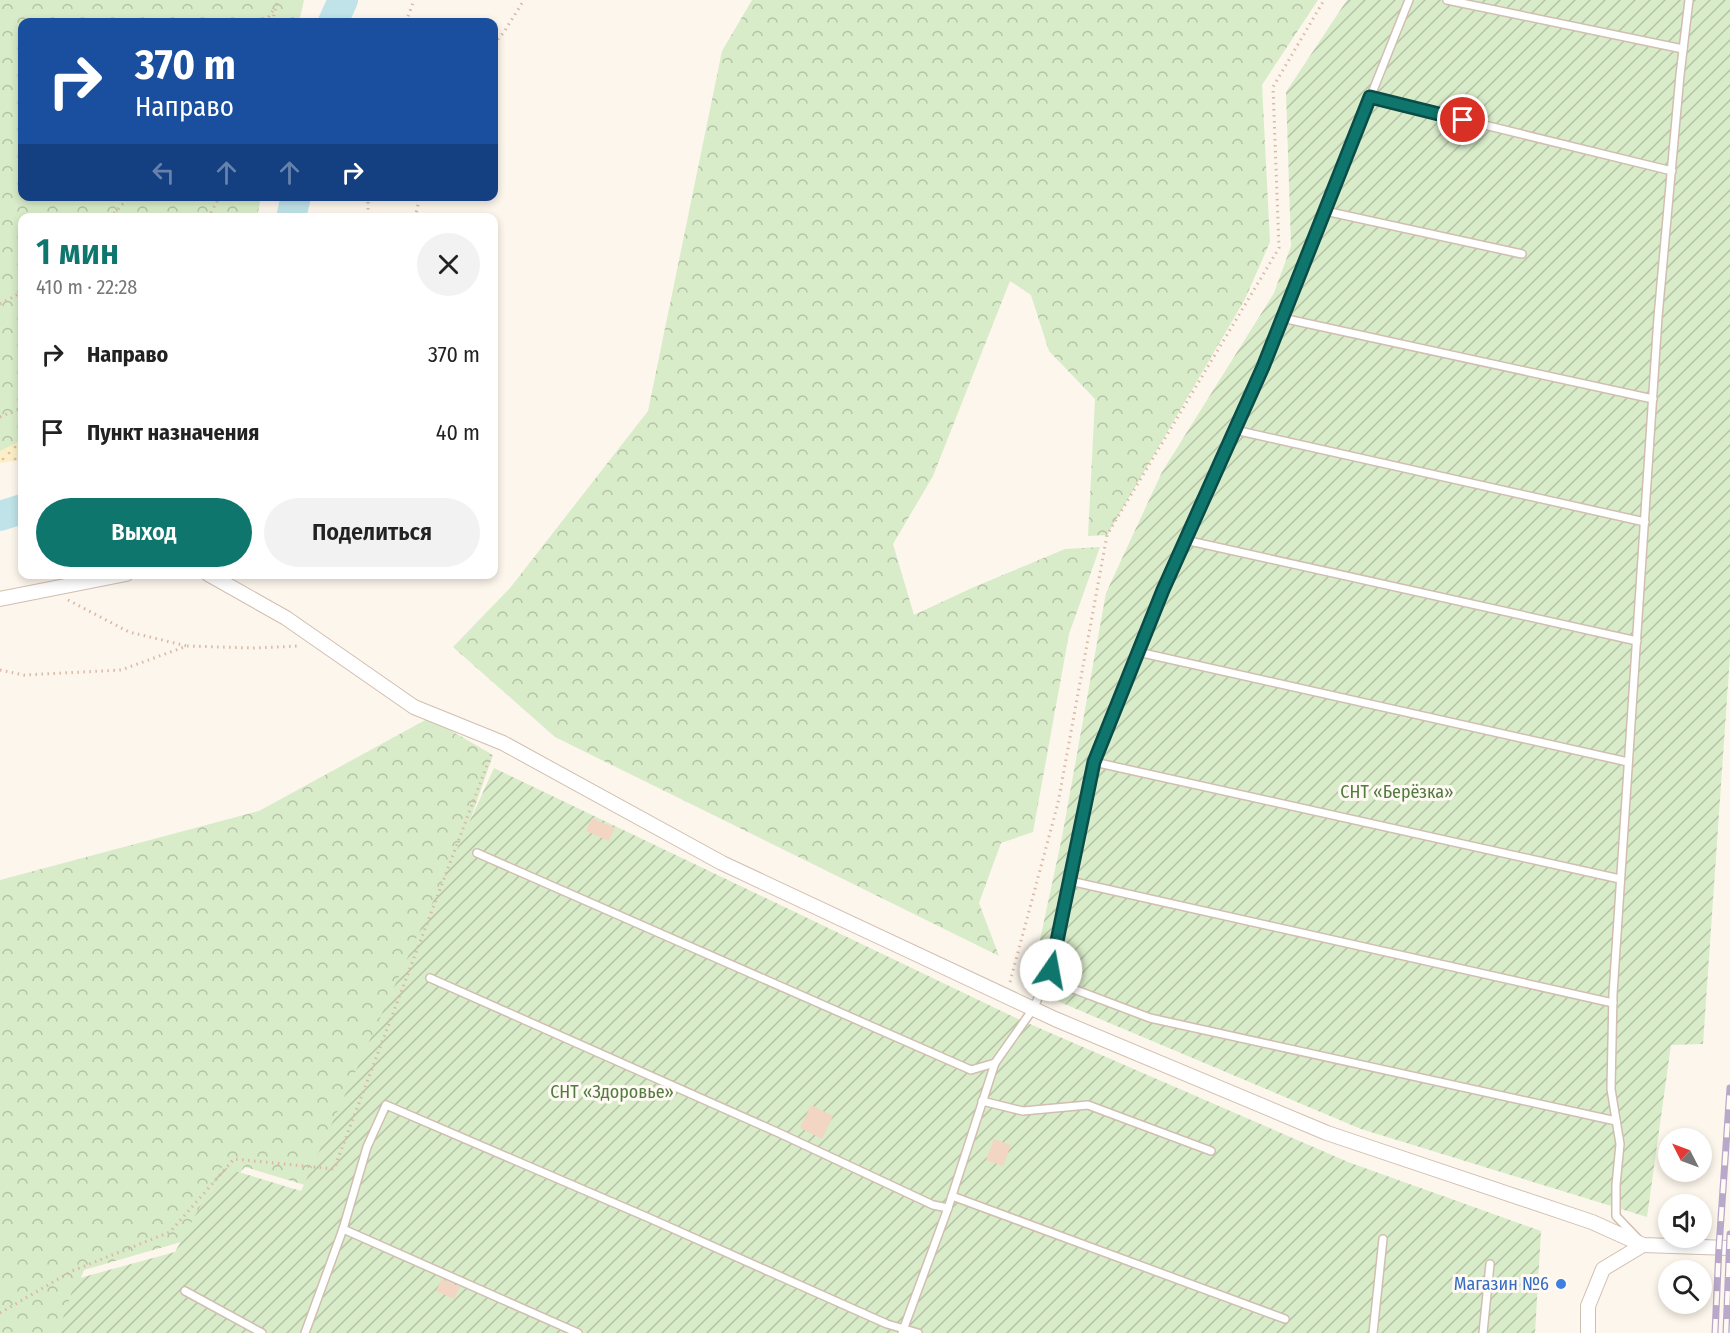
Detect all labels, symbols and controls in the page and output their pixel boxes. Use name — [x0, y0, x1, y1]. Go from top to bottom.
text: 370 m — [135, 40, 236, 90]
icon: right — [36, 42, 114, 120]
text: Направо — [135, 91, 234, 123]
pin — [1437, 94, 1488, 145]
icon: arrive — [1446, 103, 1479, 136]
icon: left — [147, 156, 180, 189]
icon: ahead — [210, 156, 243, 189]
icon: ahead — [273, 156, 306, 189]
icon: right — [336, 156, 369, 189]
text: 1 мин — [36, 230, 119, 274]
button: close — [417, 233, 480, 296]
text: 410 m · 22:28 — [36, 275, 137, 299]
icon: right — [36, 338, 69, 371]
text: Направо — [87, 341, 168, 368]
text: 370 m — [428, 341, 480, 368]
icon: arrive — [36, 416, 69, 449]
text: Пункт назначения — [87, 419, 259, 446]
text: 40 m — [436, 419, 480, 446]
button: Выход — [36, 498, 252, 567]
button: Поделиться — [264, 498, 480, 567]
park label: СНТ «Берёзка» — [1340, 781, 1454, 803]
position arrow — [1019, 938, 1083, 1002]
park label: СНТ «Здоровье» — [550, 1081, 674, 1103]
north arrow — [1658, 1128, 1712, 1182]
map controls — [1658, 1128, 1712, 1314]
button: sound — [1658, 1194, 1712, 1248]
button: search — [1658, 1260, 1712, 1314]
place label: Магазин №6 — [1454, 1273, 1549, 1295]
marker: Магазин №6 — [1554, 1277, 1568, 1291]

